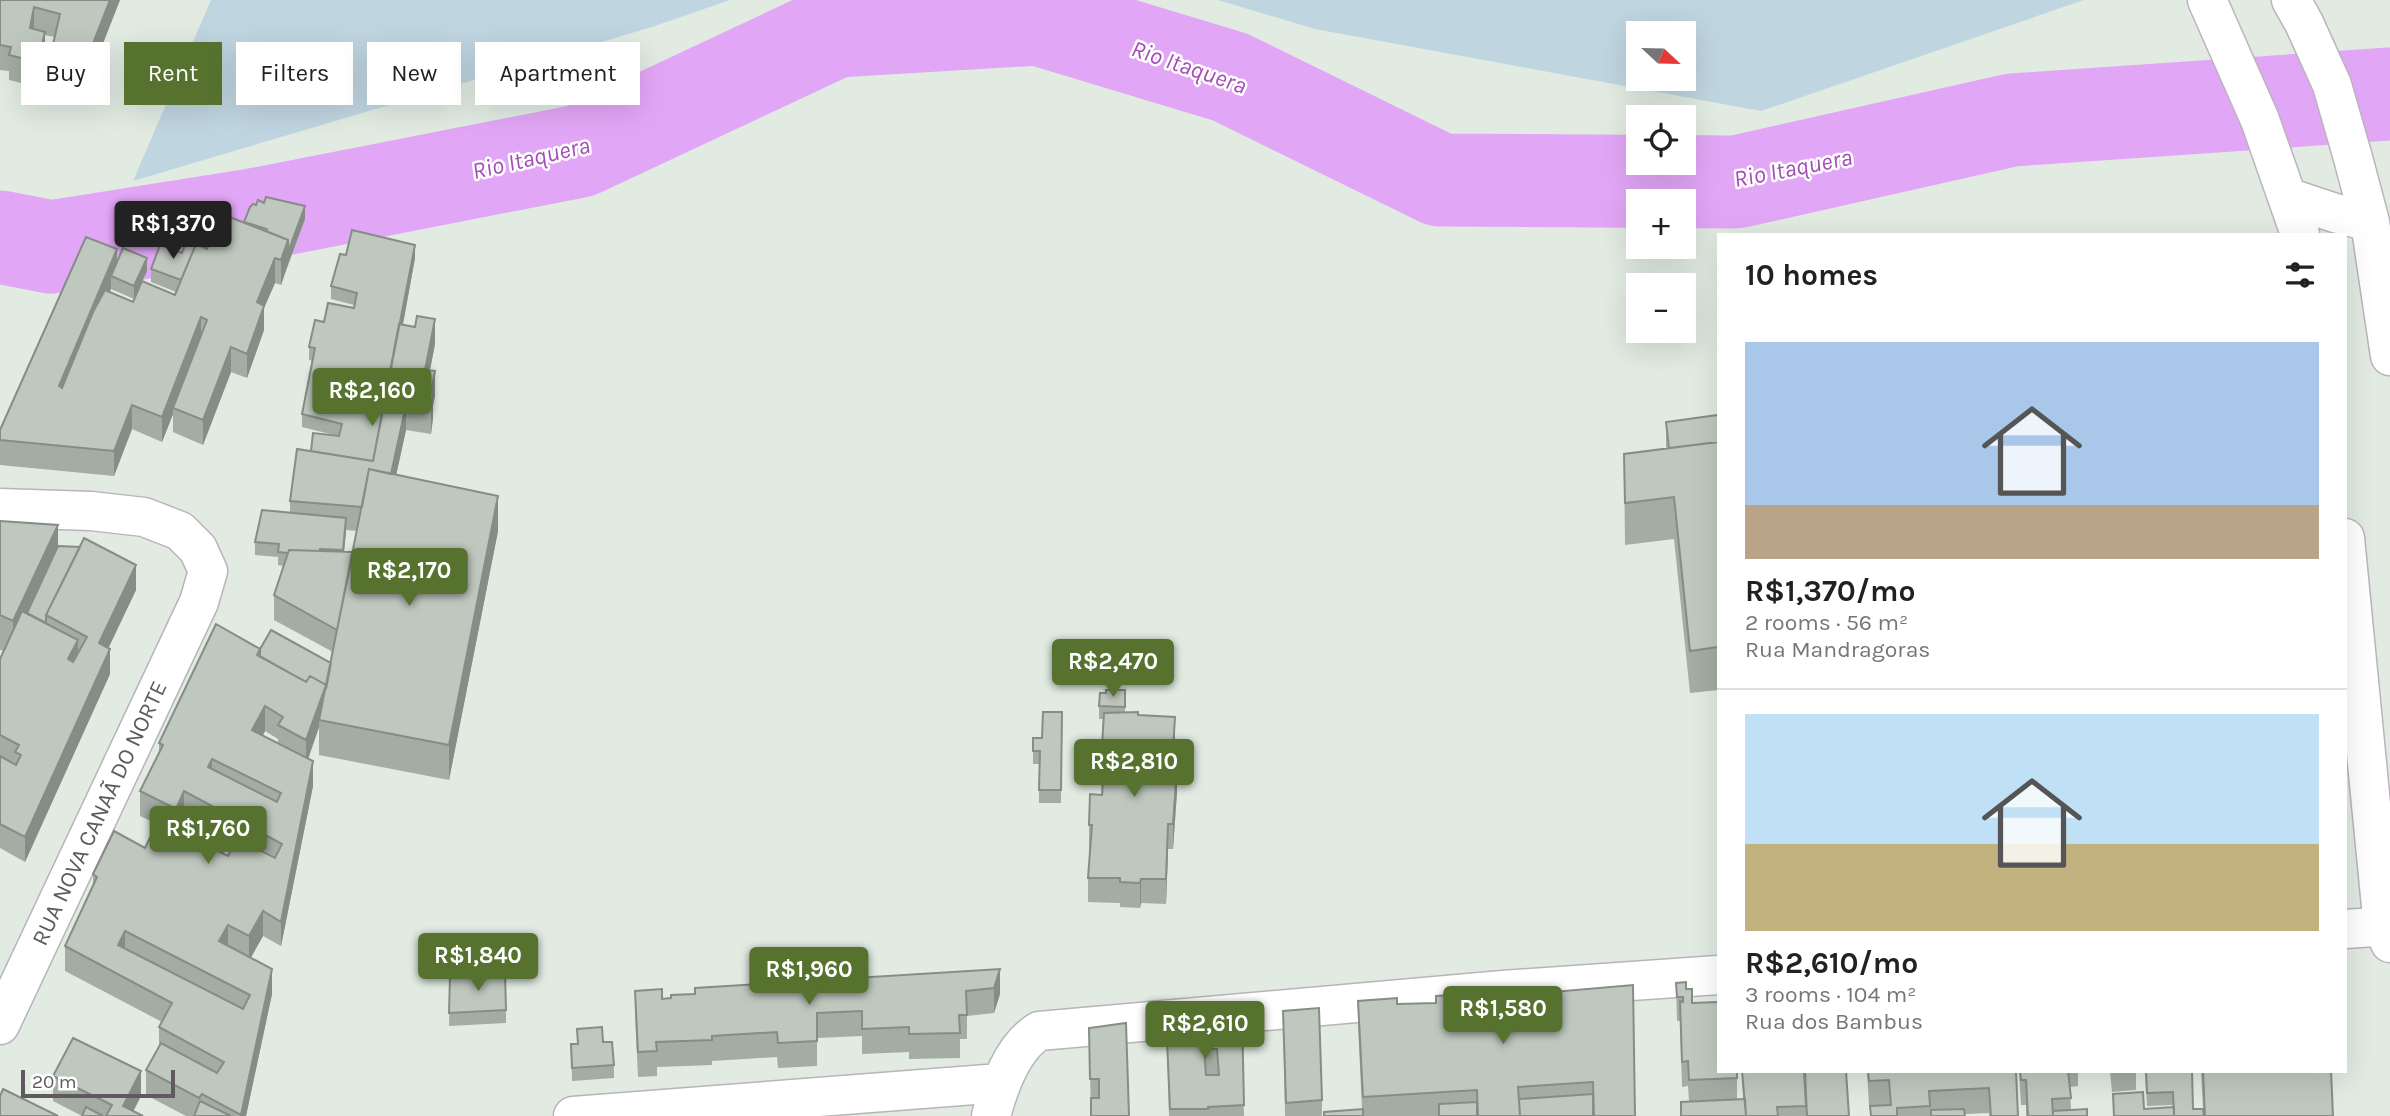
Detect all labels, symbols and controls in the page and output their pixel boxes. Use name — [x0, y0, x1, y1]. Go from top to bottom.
north arrow — [1626, 21, 1696, 91]
map controls — [1626, 21, 1696, 343]
water label: Rio Itaquera — [1128, 34, 1250, 100]
chip: Buy — [21, 42, 110, 105]
chip: Rent — [124, 42, 222, 105]
chip: Filters — [236, 42, 353, 105]
chip: New — [367, 42, 461, 105]
chip: Apartment — [475, 42, 640, 105]
button: locate — [1626, 105, 1696, 175]
water label: Rio Itaquera — [469, 131, 593, 185]
water label: Rio Itaquera — [1731, 143, 1855, 193]
button: + — [1626, 189, 1696, 259]
pin: R$1,370 — [108, 202, 238, 261]
text: R$1,370 — [131, 210, 215, 237]
icon: filters — [2281, 256, 2319, 294]
text: 10 homes — [1745, 257, 1878, 293]
button: − — [1626, 273, 1696, 343]
pin: R$2,160 — [307, 368, 437, 428]
text: R$2,160 — [328, 377, 416, 404]
icon: home — [1969, 388, 2095, 514]
pin: R$2,170 — [344, 548, 474, 608]
text: R$2,170 — [367, 557, 451, 584]
text: R$1,370/mo — [1745, 573, 1915, 609]
text: 2 rooms · 56 m² — [1745, 609, 1908, 636]
text: Rua Mandragoras — [1745, 636, 1930, 663]
pin: R$2,470 — [1048, 640, 1178, 699]
text: R$2,470 — [1068, 648, 1158, 675]
street label: RUA NOVA CANAÃ DO NORTE — [26, 677, 173, 950]
pin: R$2,810 — [1069, 740, 1199, 799]
text: R$2,810 — [1090, 748, 1178, 775]
icon: home — [1969, 760, 2095, 886]
pin: R$1,760 — [143, 806, 273, 866]
text: R$1,760 — [166, 815, 250, 842]
pin: R$1,840 — [413, 934, 543, 993]
text: R$1,840 — [434, 942, 522, 969]
text: R$2,610/mo — [1745, 945, 1918, 981]
pin: R$1,960 — [744, 948, 874, 1007]
text: R$1,960 — [765, 956, 853, 983]
text: 3 rooms · 104 m² — [1745, 981, 1916, 1008]
pin: R$1,580 — [1438, 986, 1568, 1046]
text: R$1,580 — [1459, 995, 1547, 1022]
pin: R$2,610 — [1140, 1002, 1270, 1061]
text: Rua dos Bambus — [1745, 1008, 1923, 1035]
text: R$2,610 — [1161, 1010, 1249, 1037]
scale bar — [21, 1067, 175, 1099]
text: 20 m — [32, 1071, 77, 1093]

